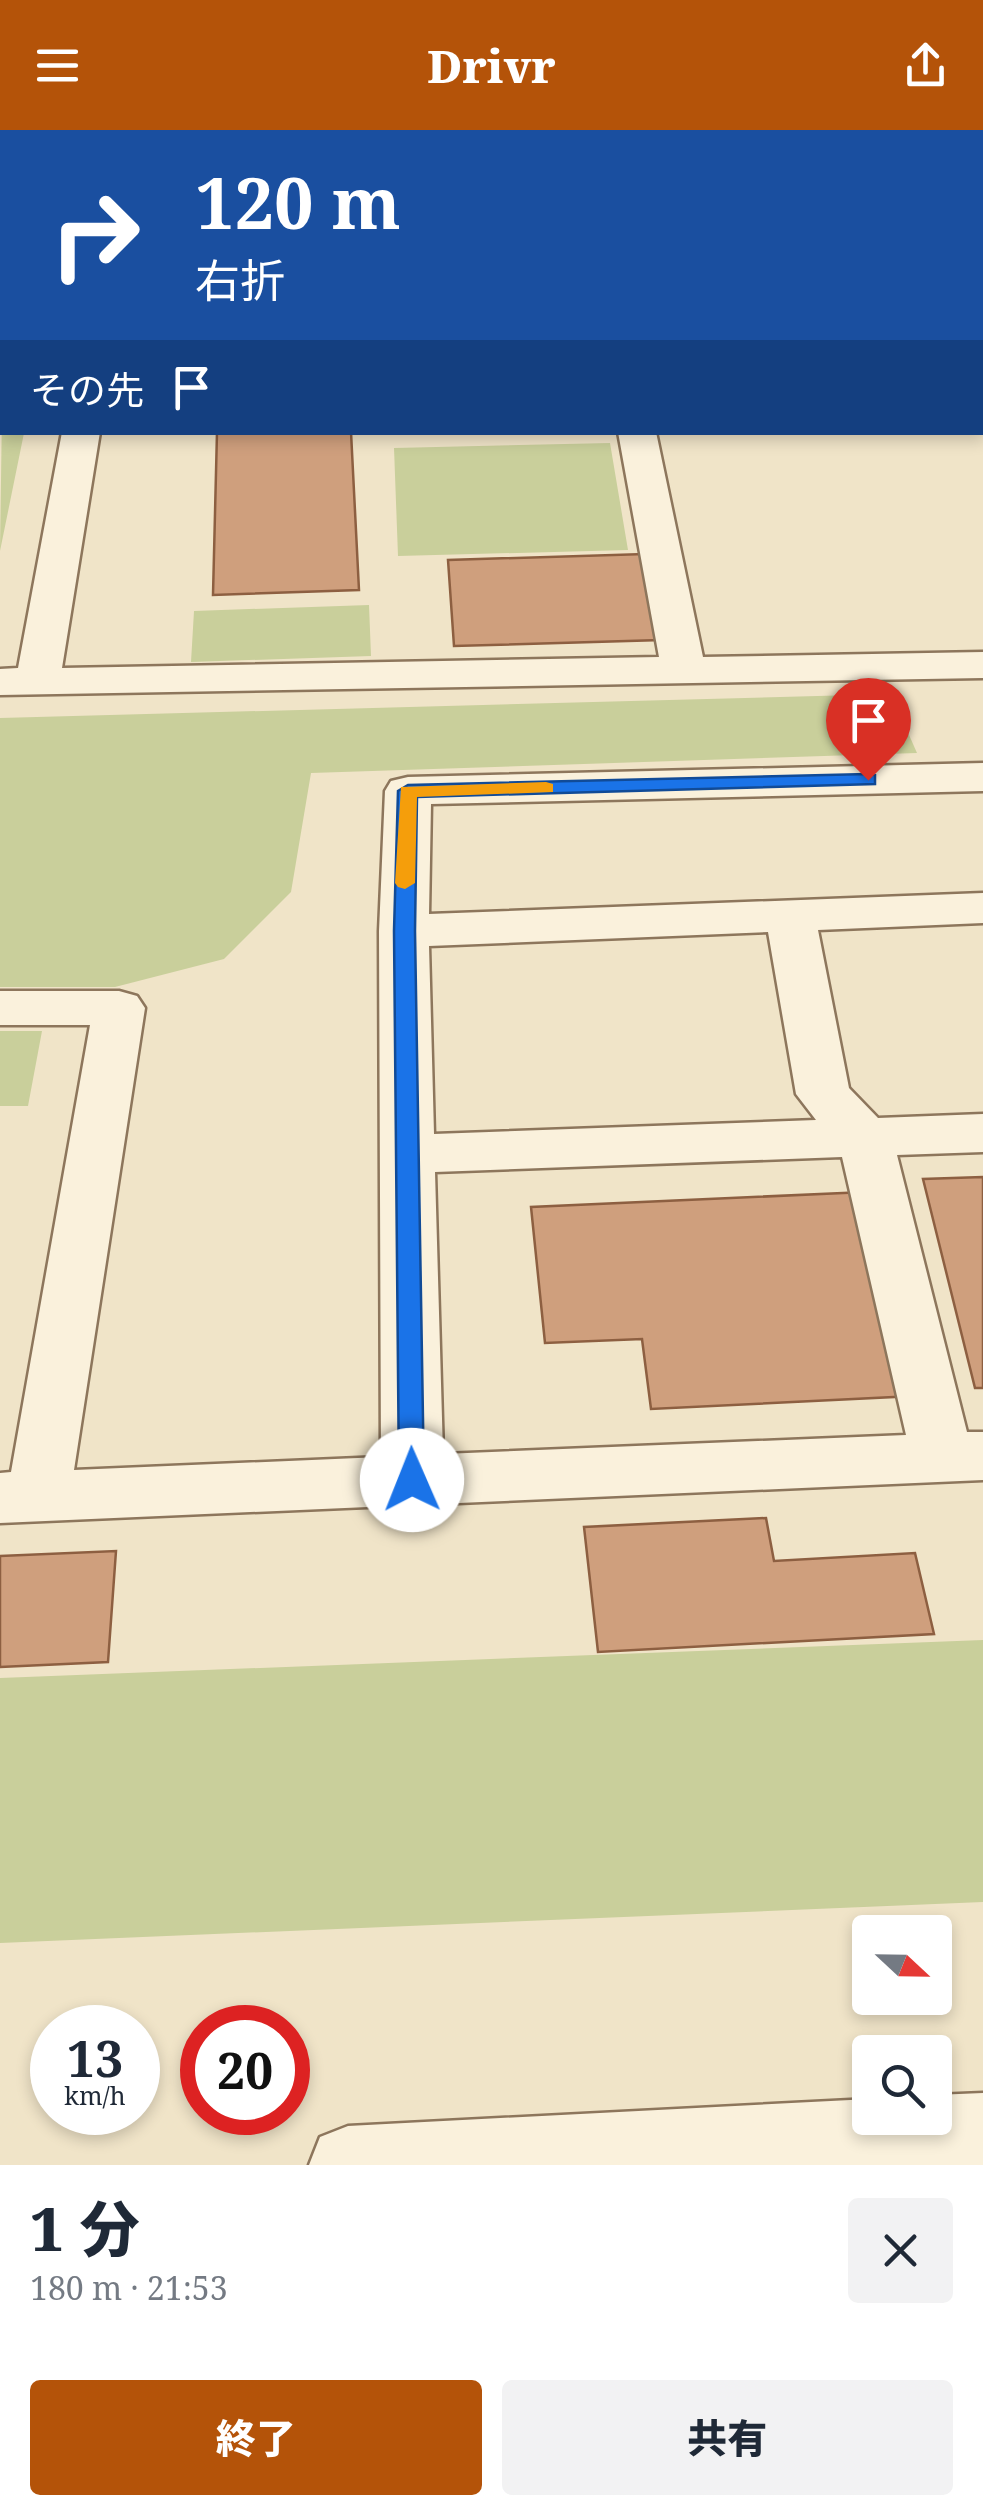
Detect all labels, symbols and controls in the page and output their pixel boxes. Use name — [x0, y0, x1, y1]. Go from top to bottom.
text: Drivr — [427, 35, 556, 96]
icon: menu — [30, 38, 85, 93]
icon: share — [898, 38, 953, 93]
text: 120 m — [195, 154, 401, 250]
icon: right — [30, 170, 160, 300]
text: 右折 — [195, 249, 285, 310]
icon: arrive — [164, 360, 219, 415]
text: その先 — [30, 363, 144, 415]
pin — [826, 678, 911, 781]
icon: arrive — [841, 693, 896, 748]
position arrow — [360, 1428, 464, 1532]
north arrow — [852, 1915, 952, 2015]
map controls — [852, 1915, 952, 2135]
speed limit sign: 20 — [180, 2005, 310, 2135]
text: 13 — [67, 2024, 123, 2092]
button: search — [852, 2035, 952, 2135]
text: km/h — [64, 2078, 126, 2112]
text: 1 分 — [30, 2187, 140, 2269]
button: close — [848, 2198, 953, 2303]
text: 180 m · 21:53 — [30, 2266, 228, 2309]
button: 終了 — [30, 2380, 482, 2495]
button: 共有 — [502, 2380, 953, 2495]

